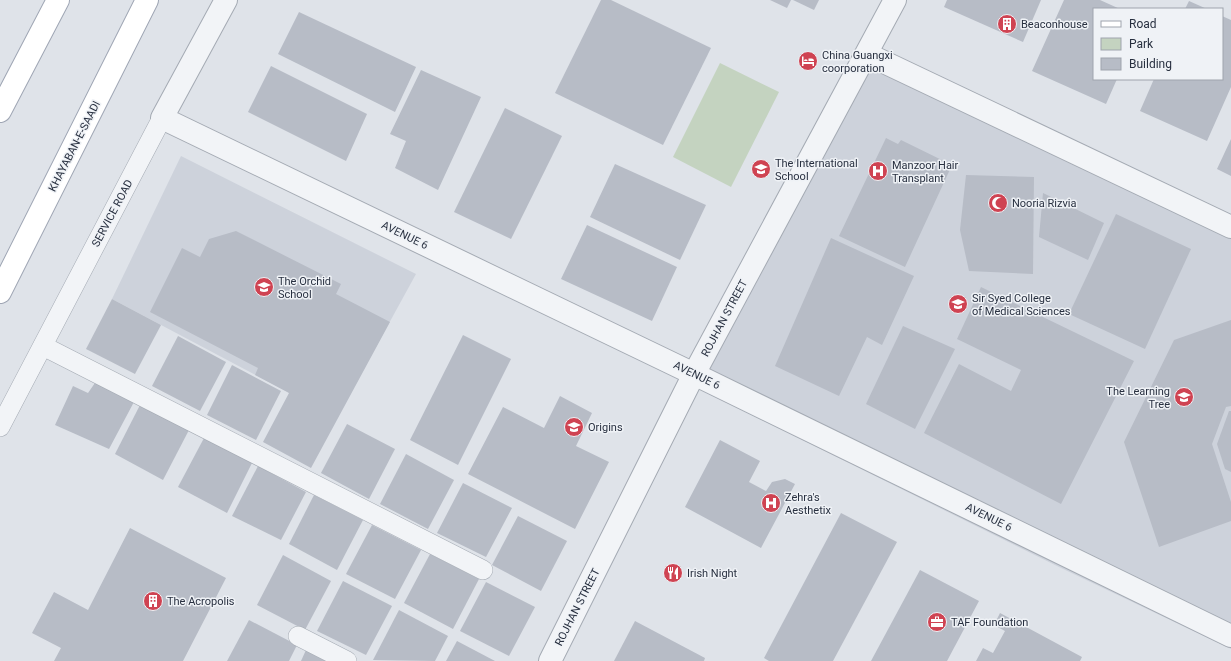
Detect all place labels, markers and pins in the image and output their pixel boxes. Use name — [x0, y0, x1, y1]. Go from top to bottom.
building icon: Beaconhouse — [996, 13, 1018, 35]
place label: Beaconhouse — [1021, 18, 1088, 31]
place label: China Guangxi coorporation — [822, 49, 893, 75]
hotel icon: China Guangxi coorporation — [797, 50, 819, 72]
place label: The International School — [775, 157, 858, 183]
school or university icon: The International School — [750, 158, 772, 180]
place label: Manzoor Hair Transplant — [892, 159, 959, 185]
hospital icon: Manzoor Hair Transplant — [867, 160, 889, 182]
mosque icon: Nooria Rizvia — [987, 192, 1009, 214]
place label: Nooria Rizvia — [1012, 197, 1076, 210]
place label: The Orchid School — [278, 275, 331, 301]
school or university icon: The Orchid School — [253, 276, 275, 298]
place label: Sir Syed College of Medical Sciences — [972, 292, 1071, 318]
school or university icon: Sir Syed College of Medical Sciences — [947, 293, 969, 315]
place label: The Learning Tree — [1106, 385, 1170, 411]
school or university icon: The Learning Tree — [1173, 386, 1195, 408]
school or university icon: Origins — [563, 416, 585, 438]
place label: Origins — [588, 421, 623, 434]
place label: Zehra's Aesthetix — [785, 491, 831, 517]
hospital icon: Zehra's Aesthetix — [760, 492, 782, 514]
restaurant icon: Irish Night — [662, 562, 684, 584]
place label: Irish Night — [687, 567, 738, 580]
building icon: The Acropolis — [142, 590, 164, 612]
place label: The Acropolis — [167, 595, 235, 608]
office icon: TAF Foundation — [926, 611, 948, 633]
place label: TAF Foundation — [951, 616, 1028, 629]

